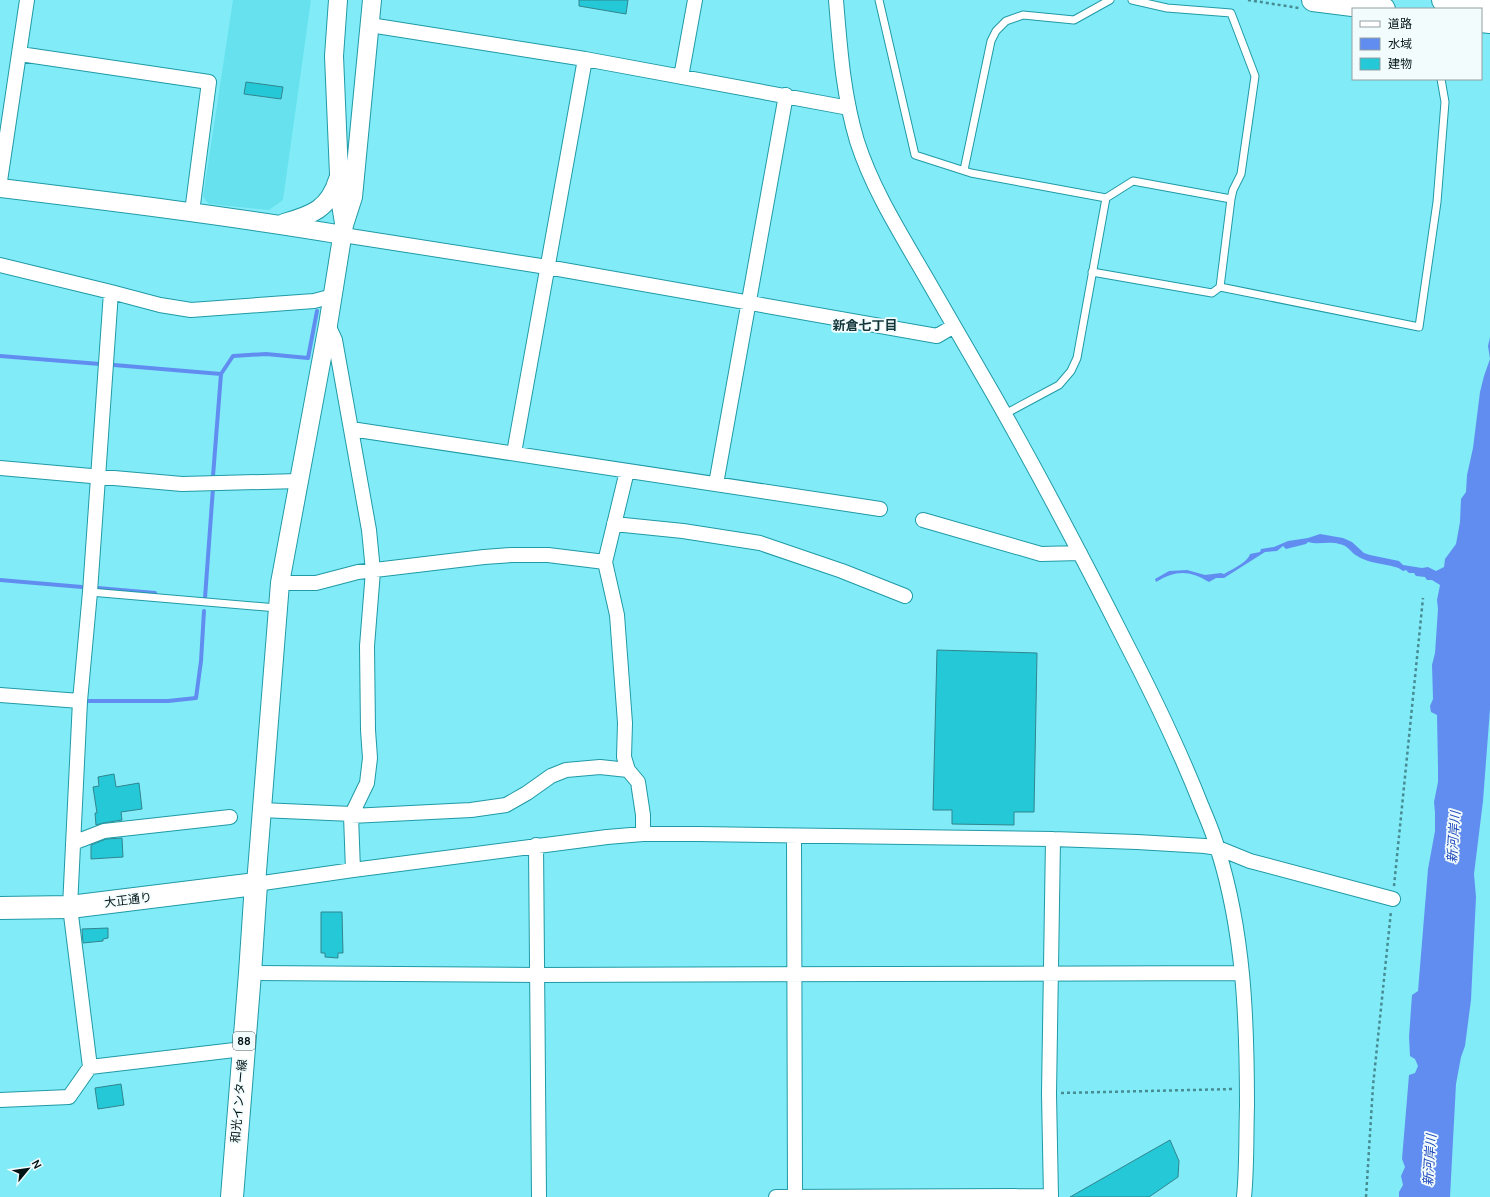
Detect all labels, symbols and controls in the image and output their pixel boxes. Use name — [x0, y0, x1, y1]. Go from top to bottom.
legend — [1352, 8, 1482, 80]
text: 道路 — [1388, 15, 1412, 32]
text: 水域 — [1388, 35, 1412, 52]
text: 建物 — [1388, 55, 1412, 72]
district label: 新倉七丁目 — [832, 316, 898, 334]
water label: 新河岸川 — [1442, 808, 1464, 864]
street label: 大正通り — [103, 888, 153, 911]
road number: 88 — [233, 1032, 255, 1050]
street label: 和光インター線 — [226, 1058, 251, 1144]
water label: 新河岸川 — [1418, 1131, 1440, 1187]
north arrow — [8, 1149, 48, 1189]
text: N — [29, 1157, 46, 1171]

